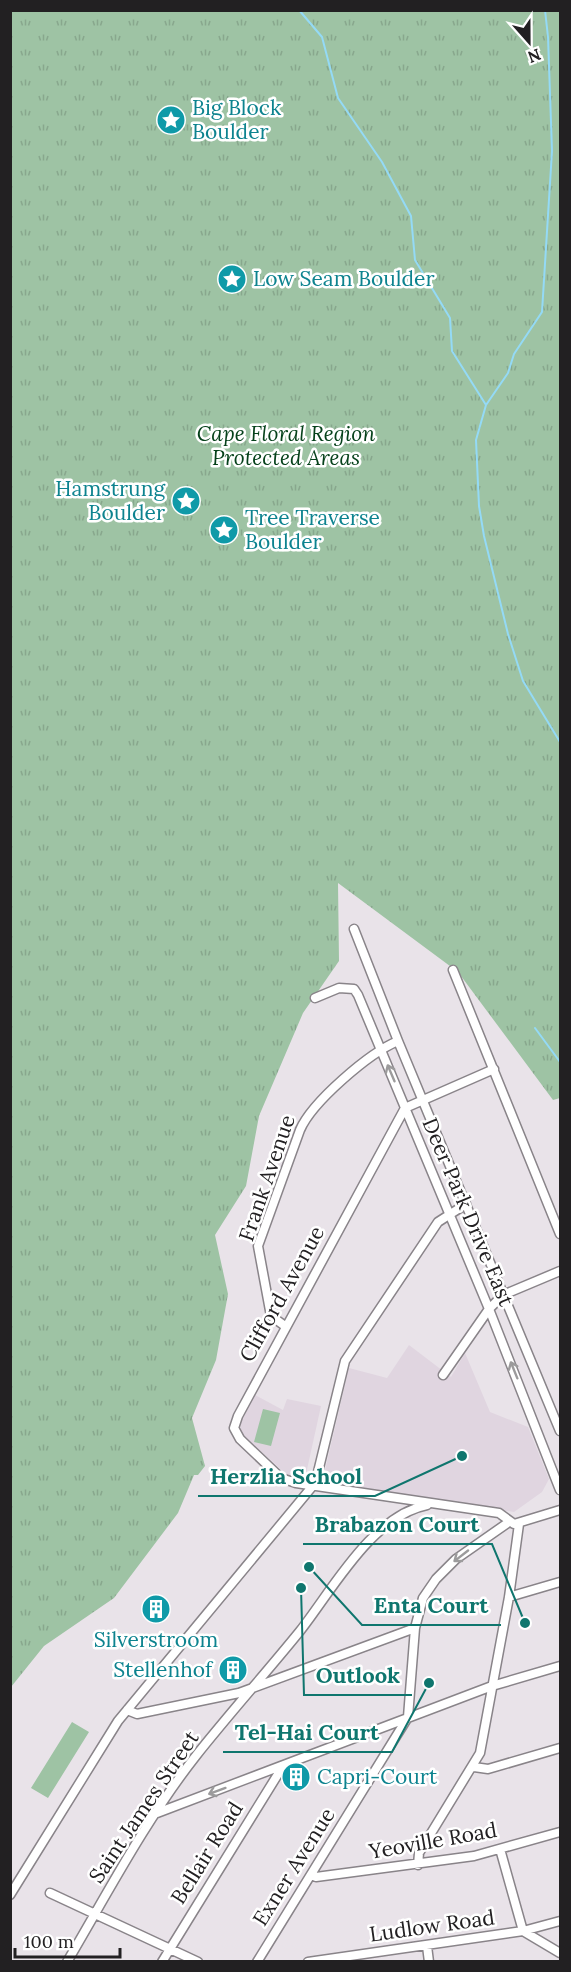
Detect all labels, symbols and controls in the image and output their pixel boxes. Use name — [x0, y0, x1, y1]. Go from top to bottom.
north arrow — [499, 12, 559, 72]
text: N — [525, 44, 544, 68]
place label: Big Block Boulder — [192, 94, 282, 145]
place icon: Big Block Boulder — [155, 104, 187, 136]
place icon: Low Seam Boulder — [216, 263, 248, 295]
place label: Low Seam Boulder — [253, 265, 435, 292]
park label: Cape Floral Region Protected Areas — [197, 420, 375, 471]
place label: Hamstrung Boulder — [55, 475, 165, 526]
place icon: Hamstrung Boulder — [170, 485, 202, 517]
place label: Tree Traverse Boulder — [245, 504, 380, 555]
place icon: Tree Traverse Boulder — [208, 514, 240, 546]
one-way arrow — [385, 1065, 396, 1083]
street label: Frank Avenue — [232, 1111, 301, 1245]
street label: Deer Park Drive East — [417, 1114, 521, 1311]
street label: Clifford Avenue — [233, 1221, 330, 1366]
one-way arrow — [507, 1361, 518, 1380]
callout: Herzlia School — [198, 1456, 375, 1496]
text: Herzlia School — [210, 1462, 362, 1490]
callout: Brabazon Court — [303, 1504, 492, 1544]
text: Brabazon Court — [315, 1510, 480, 1538]
one-way arrow — [453, 1549, 469, 1562]
callout: Enta Court — [362, 1585, 501, 1625]
text: Enta Court — [374, 1591, 489, 1619]
building icon: Silverstroom — [140, 1593, 172, 1625]
place label: Silverstroom — [94, 1626, 218, 1653]
building icon: Stellenhof — [217, 1654, 249, 1686]
callout: Outlook — [304, 1655, 412, 1695]
place label: Stellenhof — [113, 1656, 214, 1683]
text: Outlook — [316, 1661, 400, 1689]
callout: Tel-Hai Court — [223, 1712, 392, 1752]
text: Tel-Hai Court — [235, 1718, 380, 1746]
street label: Saint James Street — [83, 1725, 205, 1888]
building icon: Capri-Court — [280, 1761, 312, 1793]
place label: Capri-Court — [317, 1763, 438, 1790]
one-way arrow — [208, 1787, 226, 1798]
street label: Bellair Road — [164, 1796, 249, 1909]
street label: Exner Avenue — [247, 1803, 341, 1931]
street label: Yeoville Road — [366, 1816, 499, 1865]
street label: Ludlow Road — [368, 1903, 496, 1948]
scale bar — [15, 1921, 120, 1959]
text: 100 m — [24, 1930, 74, 1953]

